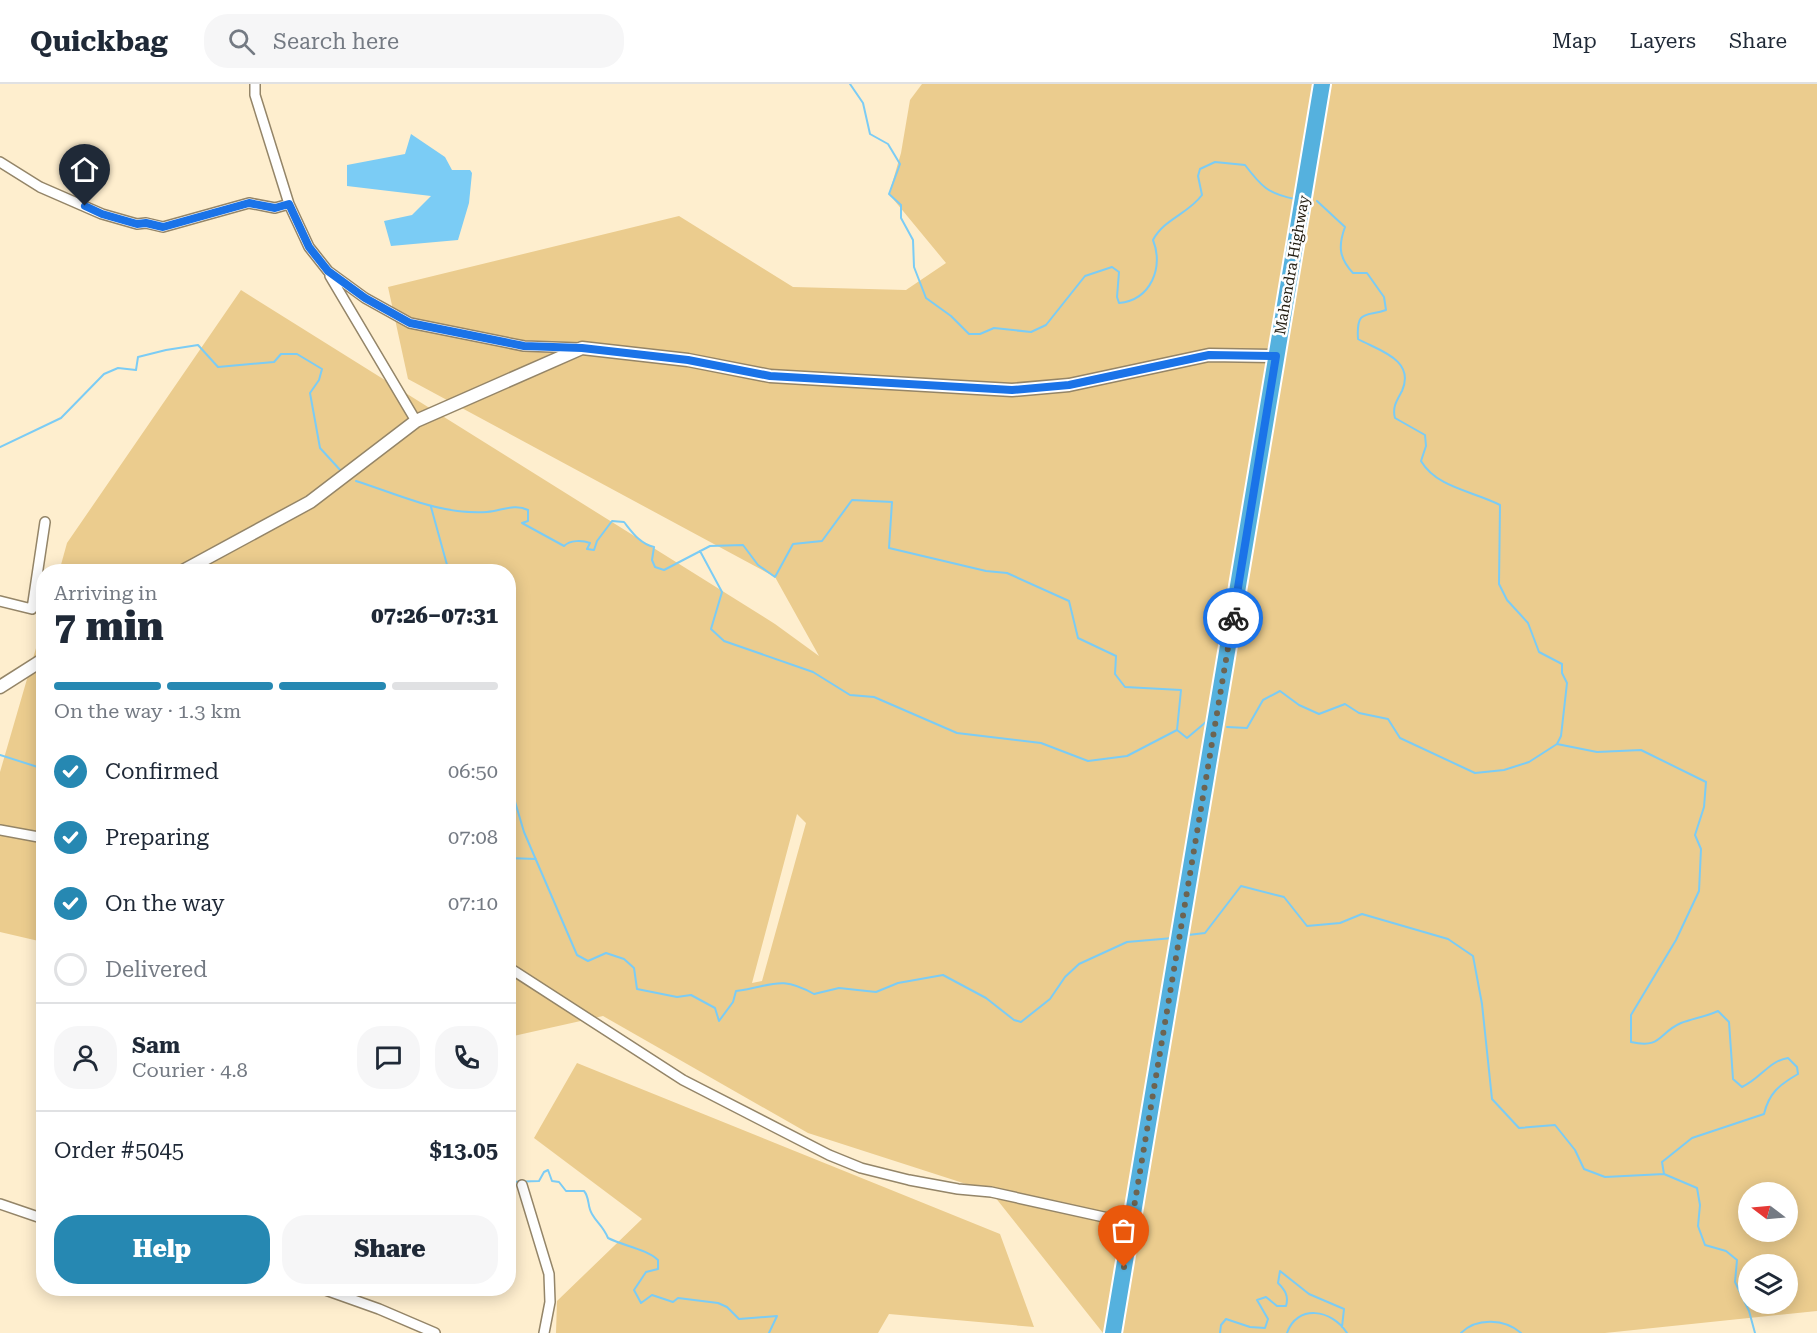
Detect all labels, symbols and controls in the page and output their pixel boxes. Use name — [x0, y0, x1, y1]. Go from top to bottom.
search box — [204, 14, 624, 68]
text: Quickbag — [30, 25, 168, 58]
icon: search — [225, 25, 258, 58]
text: Search here — [273, 29, 399, 54]
text: Map — [1552, 29, 1597, 53]
text: Layers — [1630, 29, 1696, 53]
text: Share — [1729, 29, 1787, 53]
pin — [59, 144, 110, 206]
icon: home — [68, 153, 101, 186]
street label: Mahendra Highway — [1271, 194, 1313, 336]
text: Arriving in — [54, 581, 157, 605]
courier — [1203, 588, 1263, 648]
icon: bike — [1217, 602, 1250, 635]
text: 07:26–07:31 — [371, 603, 498, 628]
text: 7 min — [54, 604, 164, 650]
text: On the way · 1.3 km — [54, 699, 241, 723]
icon: check — [54, 755, 87, 788]
text: Confirmed — [105, 759, 219, 784]
text: 06:50 — [448, 759, 498, 783]
icon: check — [54, 821, 87, 854]
text: Preparing — [105, 825, 209, 850]
text: 07:08 — [448, 825, 498, 849]
icon: check — [54, 887, 87, 920]
text: On the way — [105, 891, 225, 916]
text: 07:10 — [448, 891, 498, 915]
text: Delivered — [105, 957, 207, 982]
button: person — [54, 1026, 117, 1089]
button: chat — [357, 1026, 420, 1089]
button: phone — [435, 1026, 498, 1089]
text: Sam — [132, 1033, 180, 1058]
text: Courier · 4.8 — [132, 1058, 248, 1082]
text: Order #5045 — [54, 1138, 184, 1163]
text: $13.05 — [429, 1138, 498, 1163]
north arrow — [1738, 1182, 1798, 1242]
map controls — [1738, 1182, 1798, 1314]
pin — [1098, 1205, 1149, 1267]
icon: bag — [1107, 1214, 1140, 1247]
button: Help — [54, 1215, 270, 1284]
button: Share — [282, 1215, 498, 1284]
button: layers — [1738, 1254, 1798, 1314]

